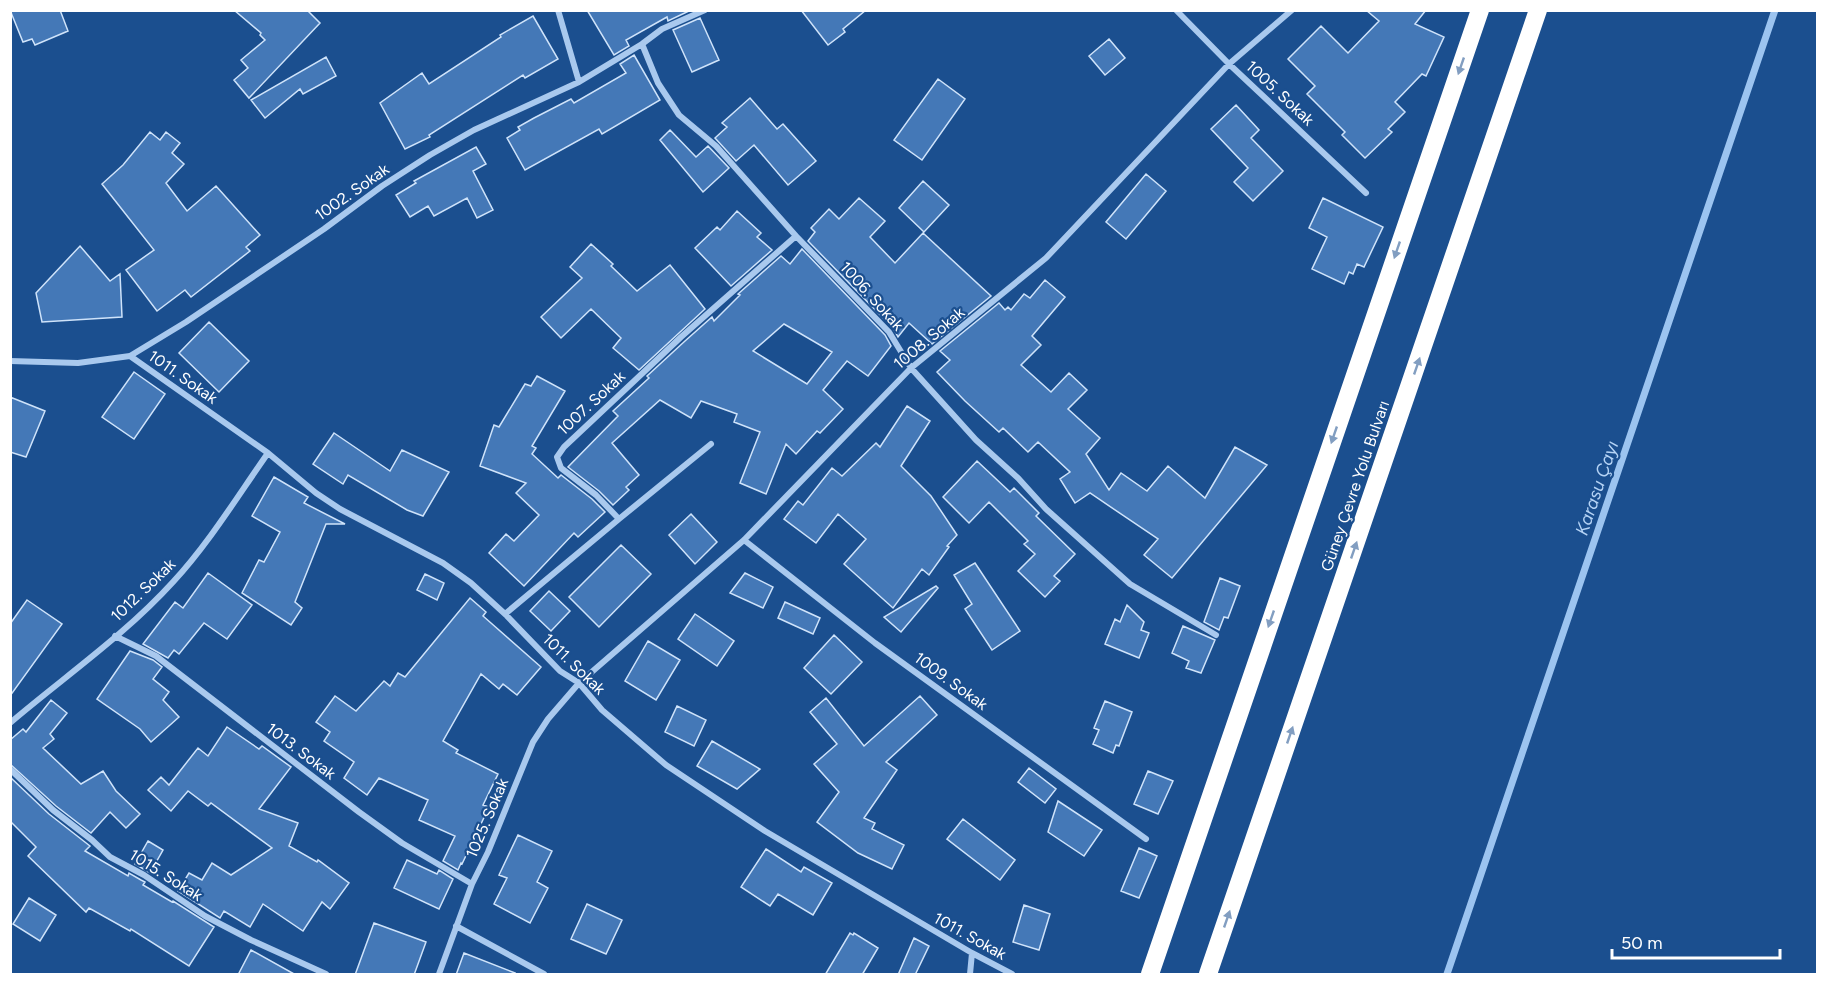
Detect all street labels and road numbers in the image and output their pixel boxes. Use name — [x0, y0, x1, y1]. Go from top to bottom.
street label: 1005. Sokak — [1242, 57, 1318, 130]
street label: 1002. Sokak — [311, 159, 393, 224]
street label: 1006. Sokak — [836, 258, 908, 335]
street label: 1008. Sokak — [890, 303, 969, 373]
street label: 1011. Sokak — [145, 346, 221, 408]
street label: 1007. Sokak — [553, 367, 629, 439]
street label: Güney Çevre Yolu Bulvarı — [1317, 398, 1393, 574]
street label: 1012. Sokak — [107, 554, 179, 625]
street label: 1011. Sokak — [539, 629, 610, 699]
street label: 1009. Sokak — [911, 648, 992, 714]
street label: 1013. Sokak — [263, 719, 340, 783]
street label: 1025. Sokak — [462, 775, 512, 861]
street label: 1015. Sokak — [126, 845, 206, 905]
street label: 1011. Sokak — [930, 908, 1010, 964]

